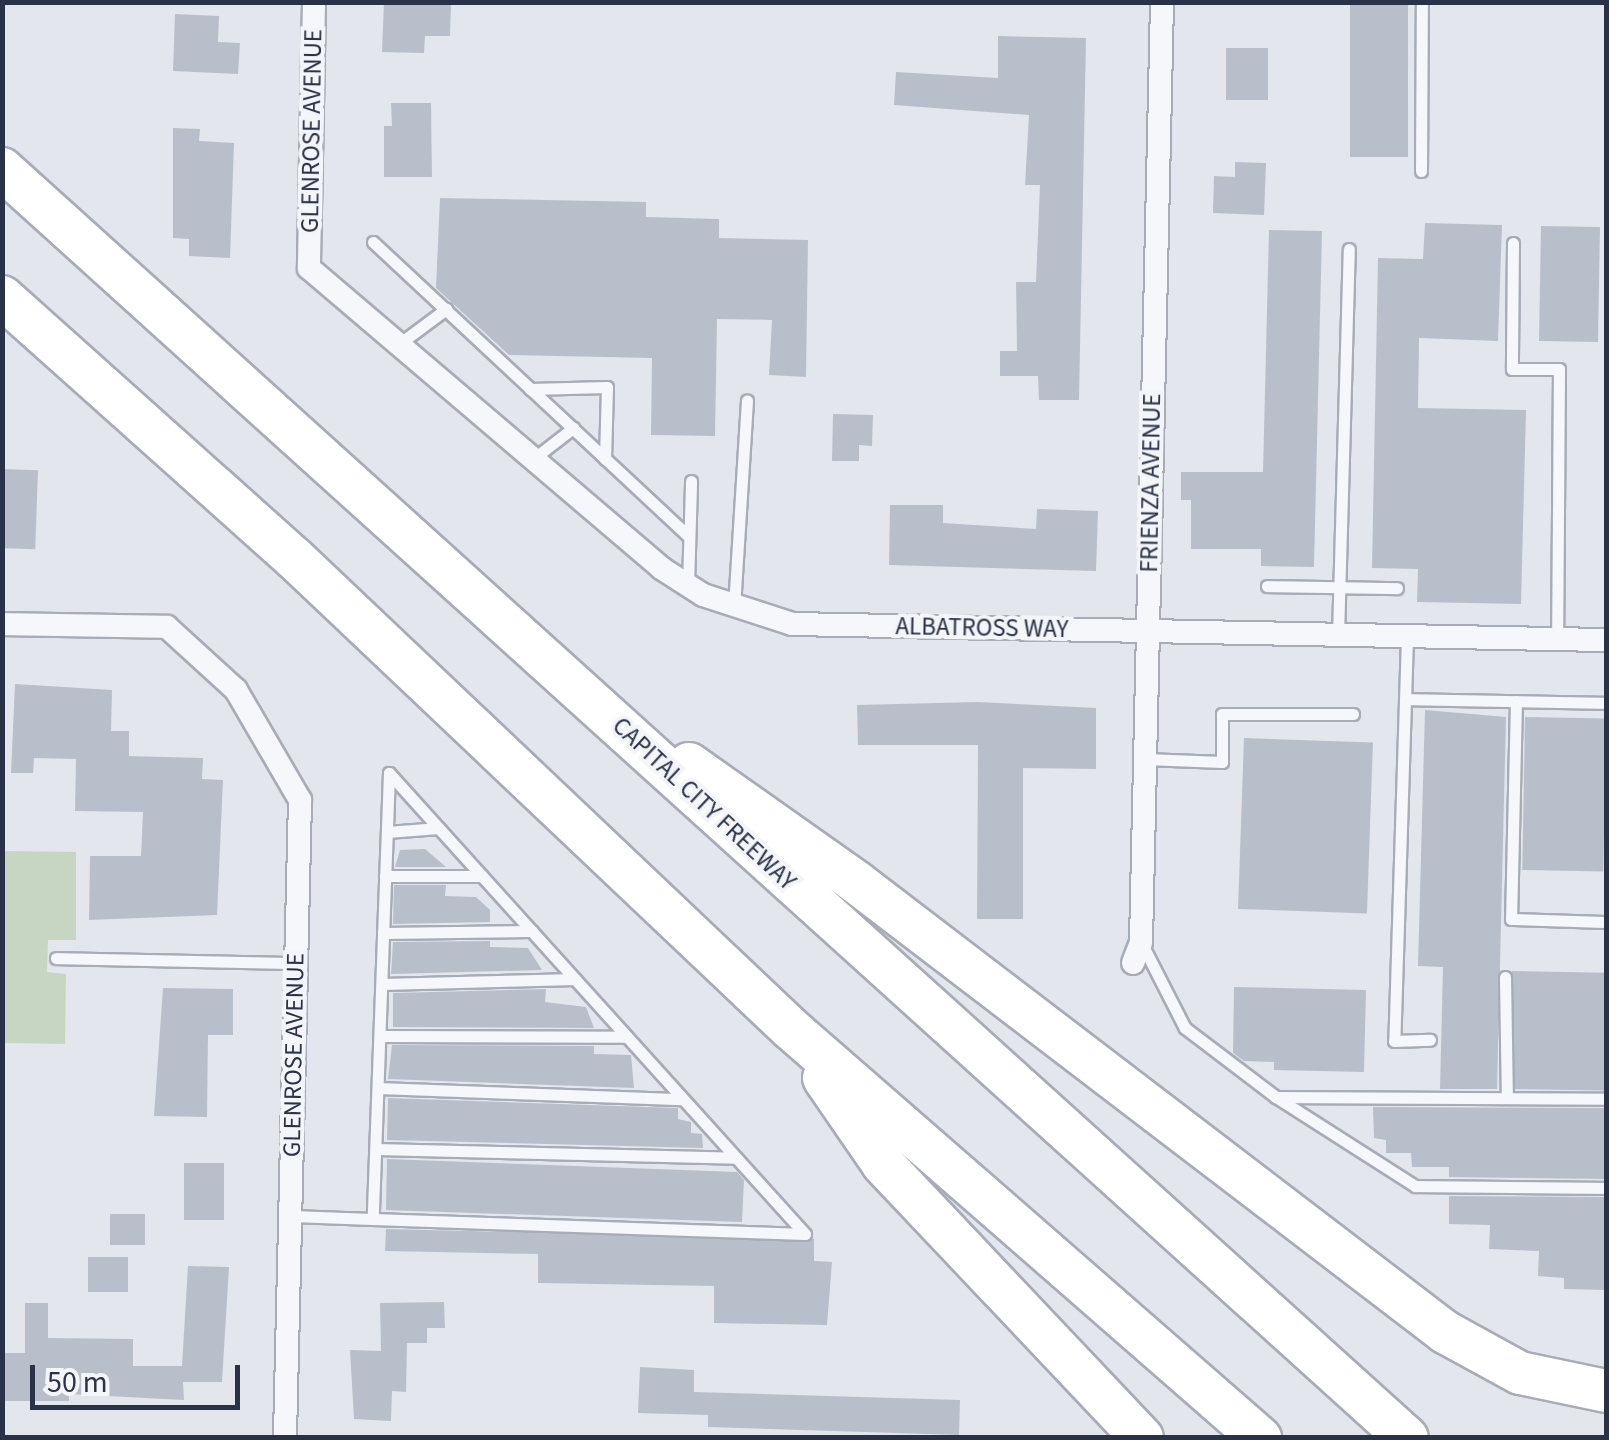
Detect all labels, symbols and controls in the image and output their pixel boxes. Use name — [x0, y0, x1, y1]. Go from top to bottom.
street label: GLENROSE AVENUE — [295, 29, 329, 233]
street label: FRIENZA AVENUE — [1134, 393, 1168, 573]
street label: ALBATROSS WAY — [895, 611, 1069, 645]
street label: CAPITAL CITY FREEWAY — [606, 711, 802, 897]
street label: GLENROSE AVENUE — [277, 953, 311, 1157]
scale bar — [35, 1345, 245, 1407]
text: 50 m — [47, 1361, 108, 1404]

